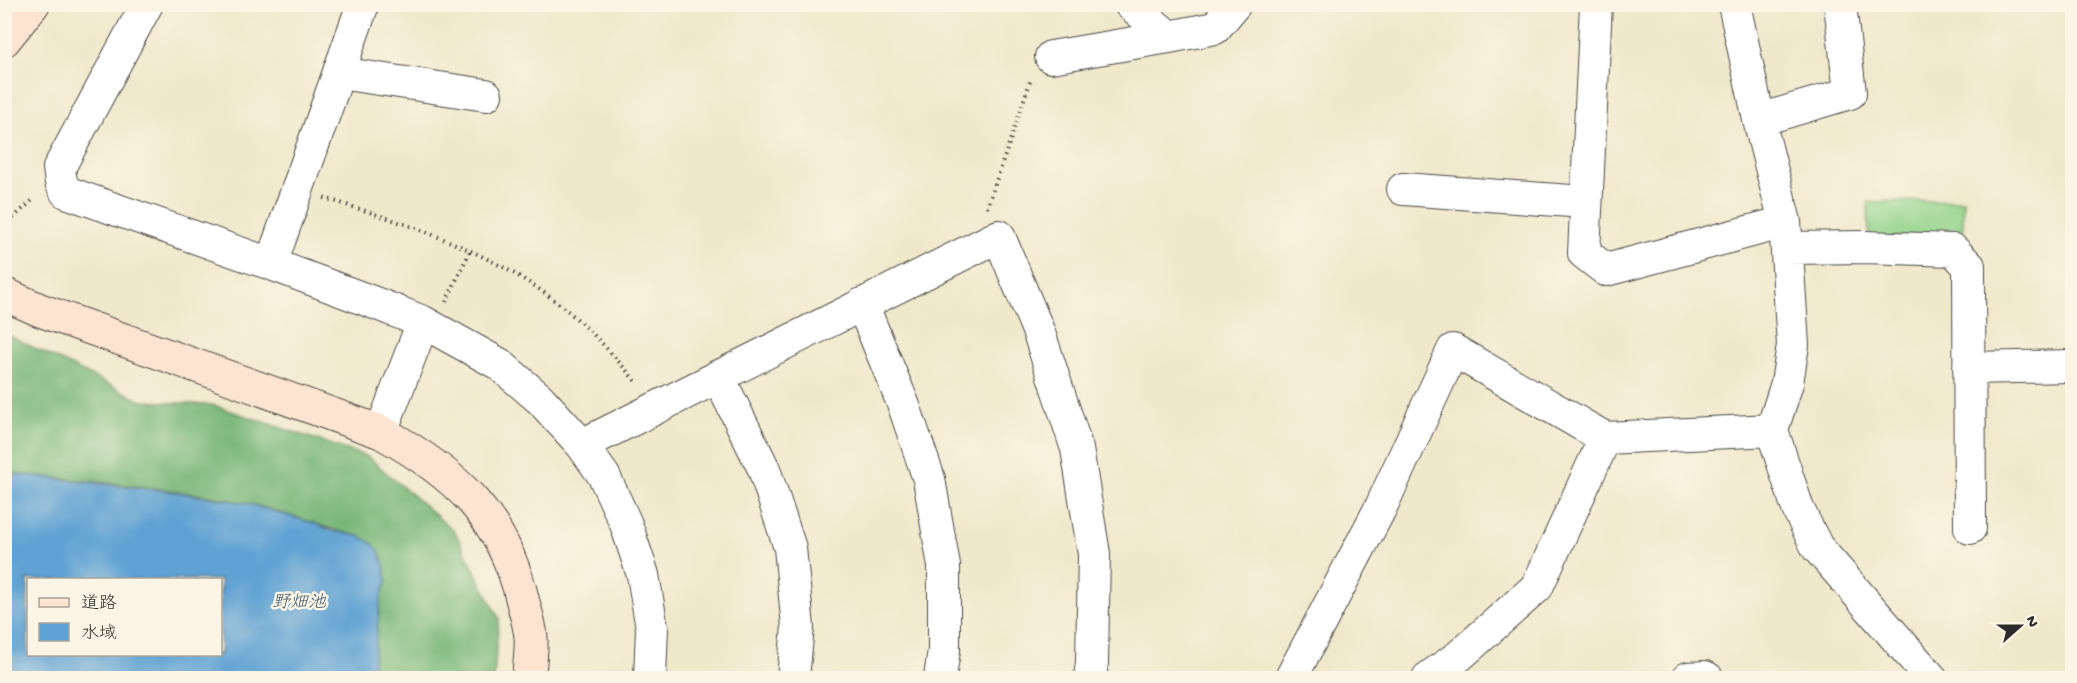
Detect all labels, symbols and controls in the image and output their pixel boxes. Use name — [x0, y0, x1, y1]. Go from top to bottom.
legend — [27, 578, 222, 656]
water label: 野畑池 — [272, 592, 327, 614]
text: 道路 — [81, 593, 117, 615]
north arrow — [1990, 596, 2050, 656]
text: N — [2020, 614, 2042, 631]
text: 水域 — [81, 623, 117, 645]

